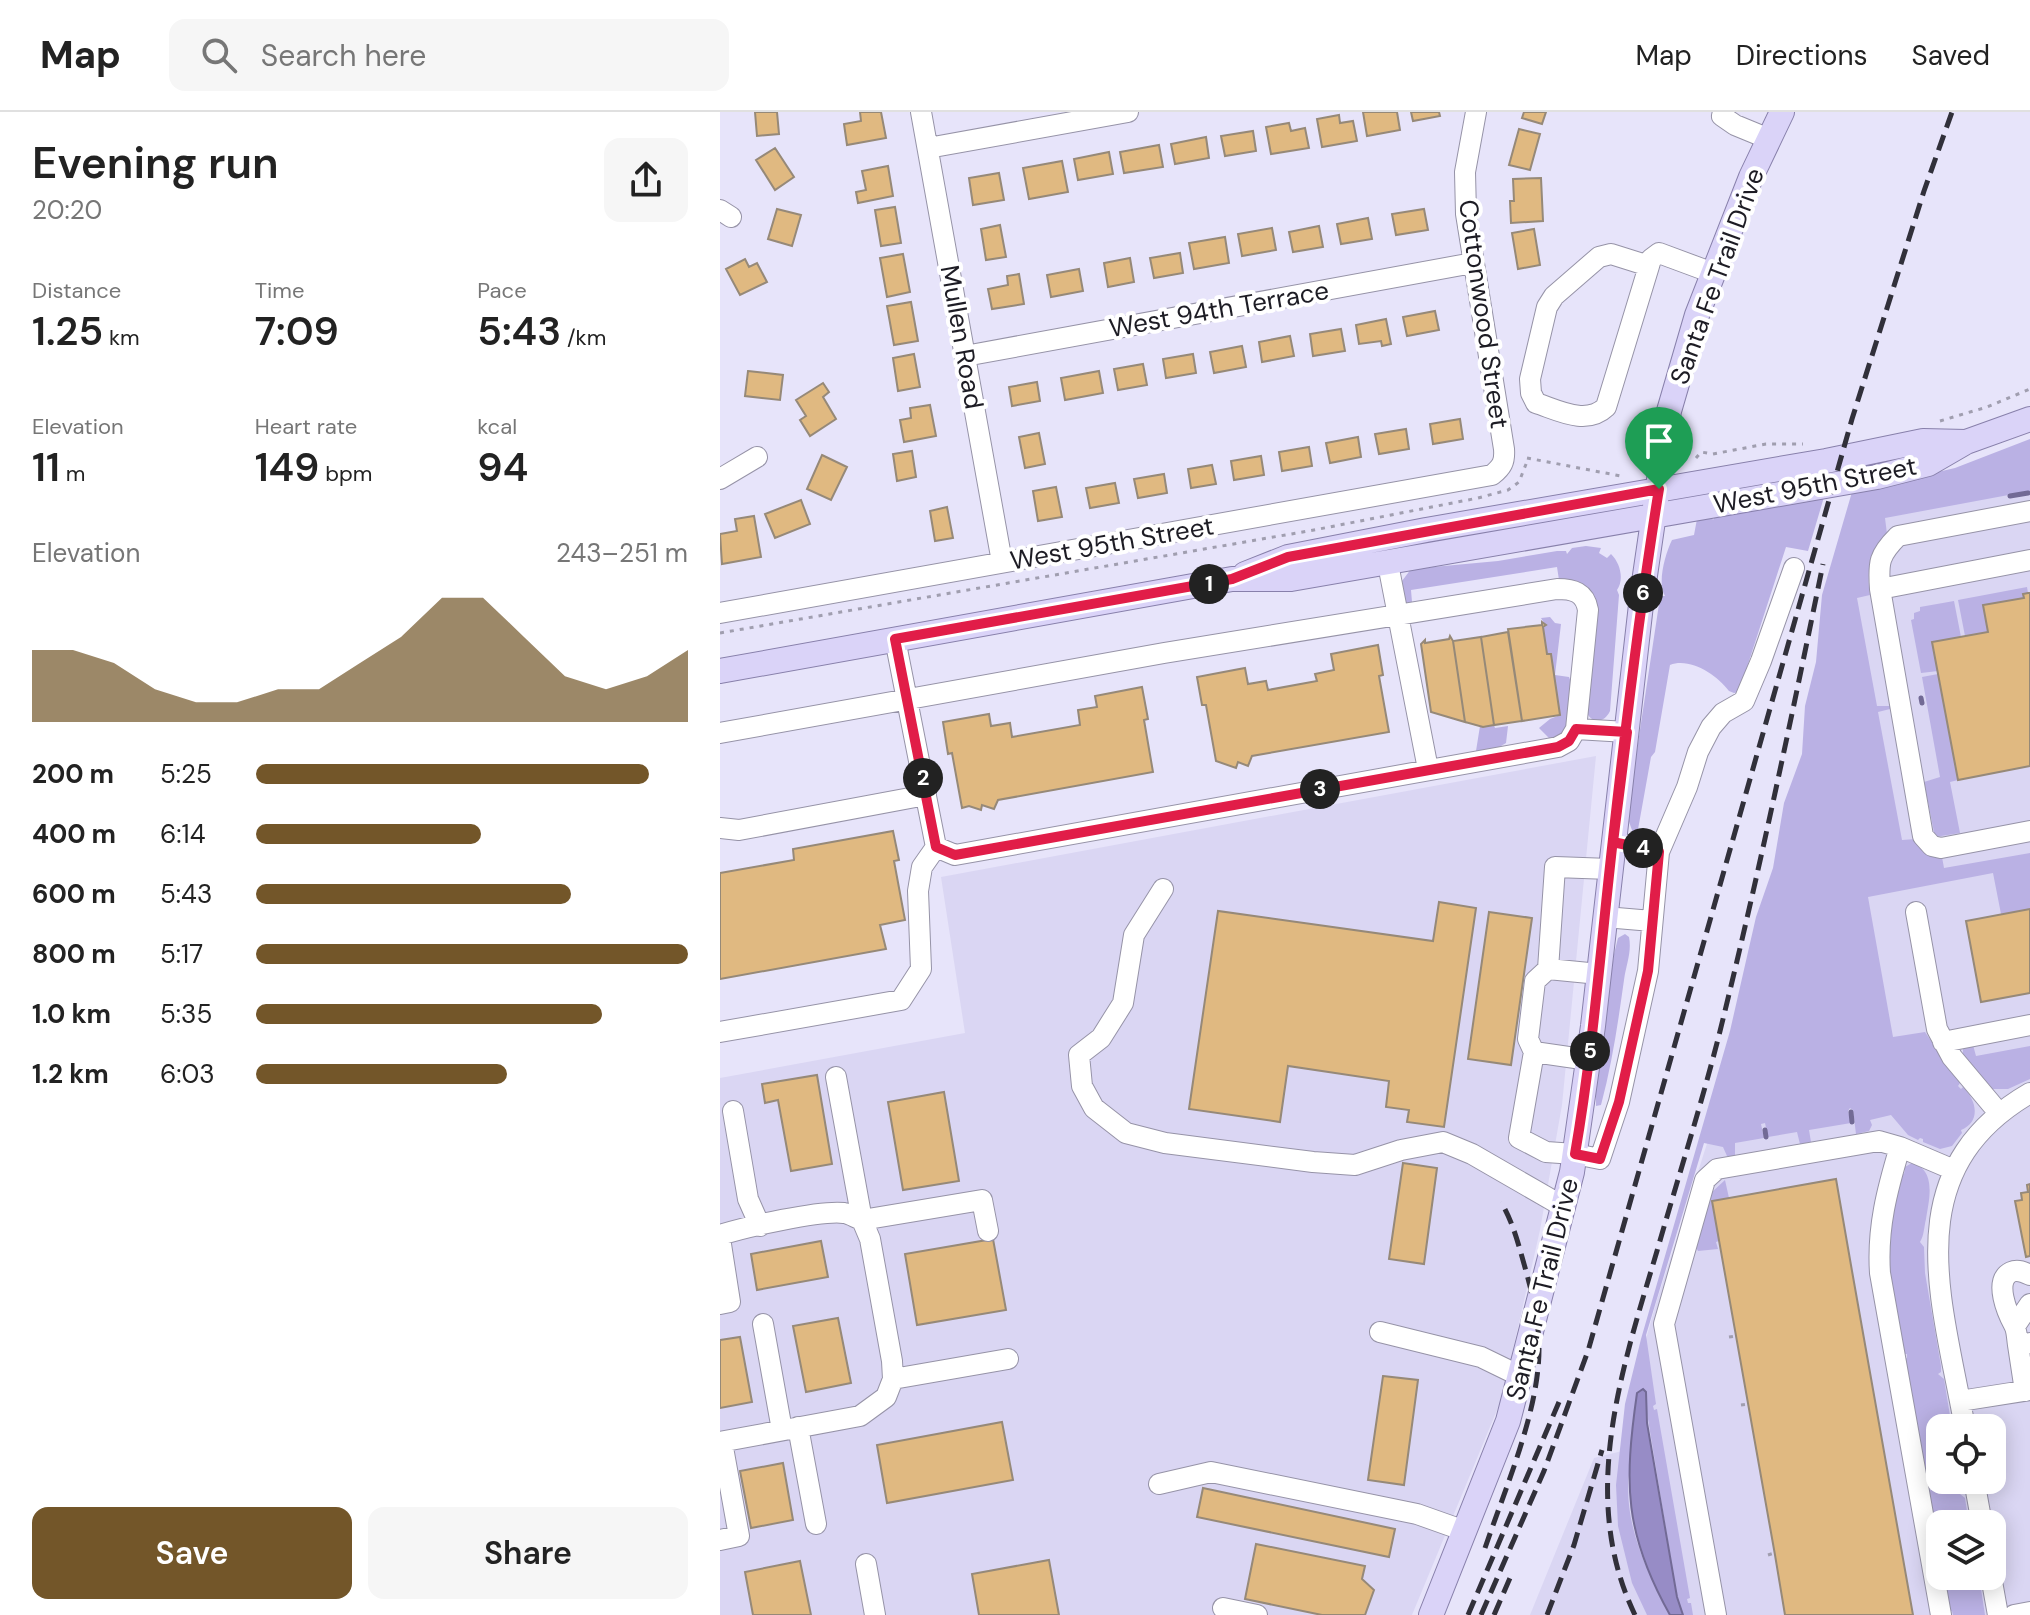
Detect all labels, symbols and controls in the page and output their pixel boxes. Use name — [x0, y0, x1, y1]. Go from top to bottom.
search box — [169, 19, 729, 91]
text: Map — [40, 30, 121, 80]
icon: search — [197, 33, 241, 77]
text: Search here — [261, 36, 426, 75]
text: Map — [1635, 37, 1692, 74]
text: Directions — [1736, 37, 1868, 74]
text: Saved — [1912, 37, 1990, 74]
text: Evening run — [32, 134, 279, 192]
button: share — [604, 138, 688, 222]
street label: Santa Fe Trail Drive — [1662, 163, 1772, 389]
text: 20:20 — [32, 193, 102, 227]
street label: Cottonwood Street — [1451, 197, 1517, 431]
street label: Mullen Road — [933, 262, 991, 412]
street label: West 94th Terrace — [1107, 273, 1331, 345]
text: Distance — [32, 276, 121, 305]
text: Time — [255, 276, 304, 305]
text: Pace — [477, 276, 527, 305]
text: 1.25 — [32, 305, 103, 357]
text: 7:09 — [255, 305, 339, 357]
text: 5:43 — [477, 305, 561, 357]
text: km — [103, 323, 140, 352]
text: /km — [561, 323, 606, 352]
pin — [1625, 407, 1693, 489]
text: Elevation — [32, 412, 124, 441]
text: Heart rate — [255, 412, 357, 441]
text: kcal — [477, 412, 517, 441]
icon: arrive — [1637, 419, 1681, 463]
text: 11 — [32, 441, 60, 493]
text: 149 — [255, 441, 319, 493]
text: 94 — [477, 441, 528, 493]
street label: West 95th Street — [1711, 449, 1919, 521]
text: m — [60, 459, 85, 488]
text: bpm — [319, 459, 372, 488]
street label: West 95th Street — [1008, 508, 1216, 578]
text: Elevation — [32, 536, 140, 570]
text: 243–251 m — [556, 536, 688, 570]
pin: 1 — [1189, 564, 1229, 604]
text: 1 — [1205, 569, 1213, 598]
pin: 6 — [1623, 573, 1663, 613]
text: 6 — [1636, 578, 1650, 607]
text: 200 m — [32, 757, 114, 791]
text: 5:25 — [160, 757, 212, 791]
pin: 2 — [903, 758, 943, 798]
text: 2 — [917, 763, 929, 792]
pin: 3 — [1300, 769, 1340, 809]
text: 3 — [1313, 774, 1327, 803]
text: 400 m — [32, 817, 116, 851]
text: 6:14 — [160, 817, 205, 851]
pin: 4 — [1623, 828, 1663, 868]
text: 4 — [1636, 833, 1650, 862]
text: 600 m — [32, 877, 116, 911]
text: 5:43 — [160, 877, 212, 911]
text: 800 m — [32, 937, 116, 971]
text: 5:17 — [160, 937, 203, 971]
text: 1.0 km — [32, 997, 111, 1031]
text: 5:35 — [160, 997, 212, 1031]
pin: 5 — [1570, 1031, 1610, 1071]
text: 5 — [1583, 1036, 1597, 1065]
text: 1.2 km — [32, 1057, 109, 1091]
text: 6:03 — [160, 1057, 215, 1091]
street label: Santa Fe Trail Drive — [1498, 1174, 1586, 1404]
map controls — [1926, 1414, 2006, 1590]
button: locate — [1926, 1414, 2006, 1494]
button: Save — [32, 1507, 352, 1599]
button: Share — [368, 1507, 688, 1599]
button: layers — [1926, 1510, 2006, 1590]

